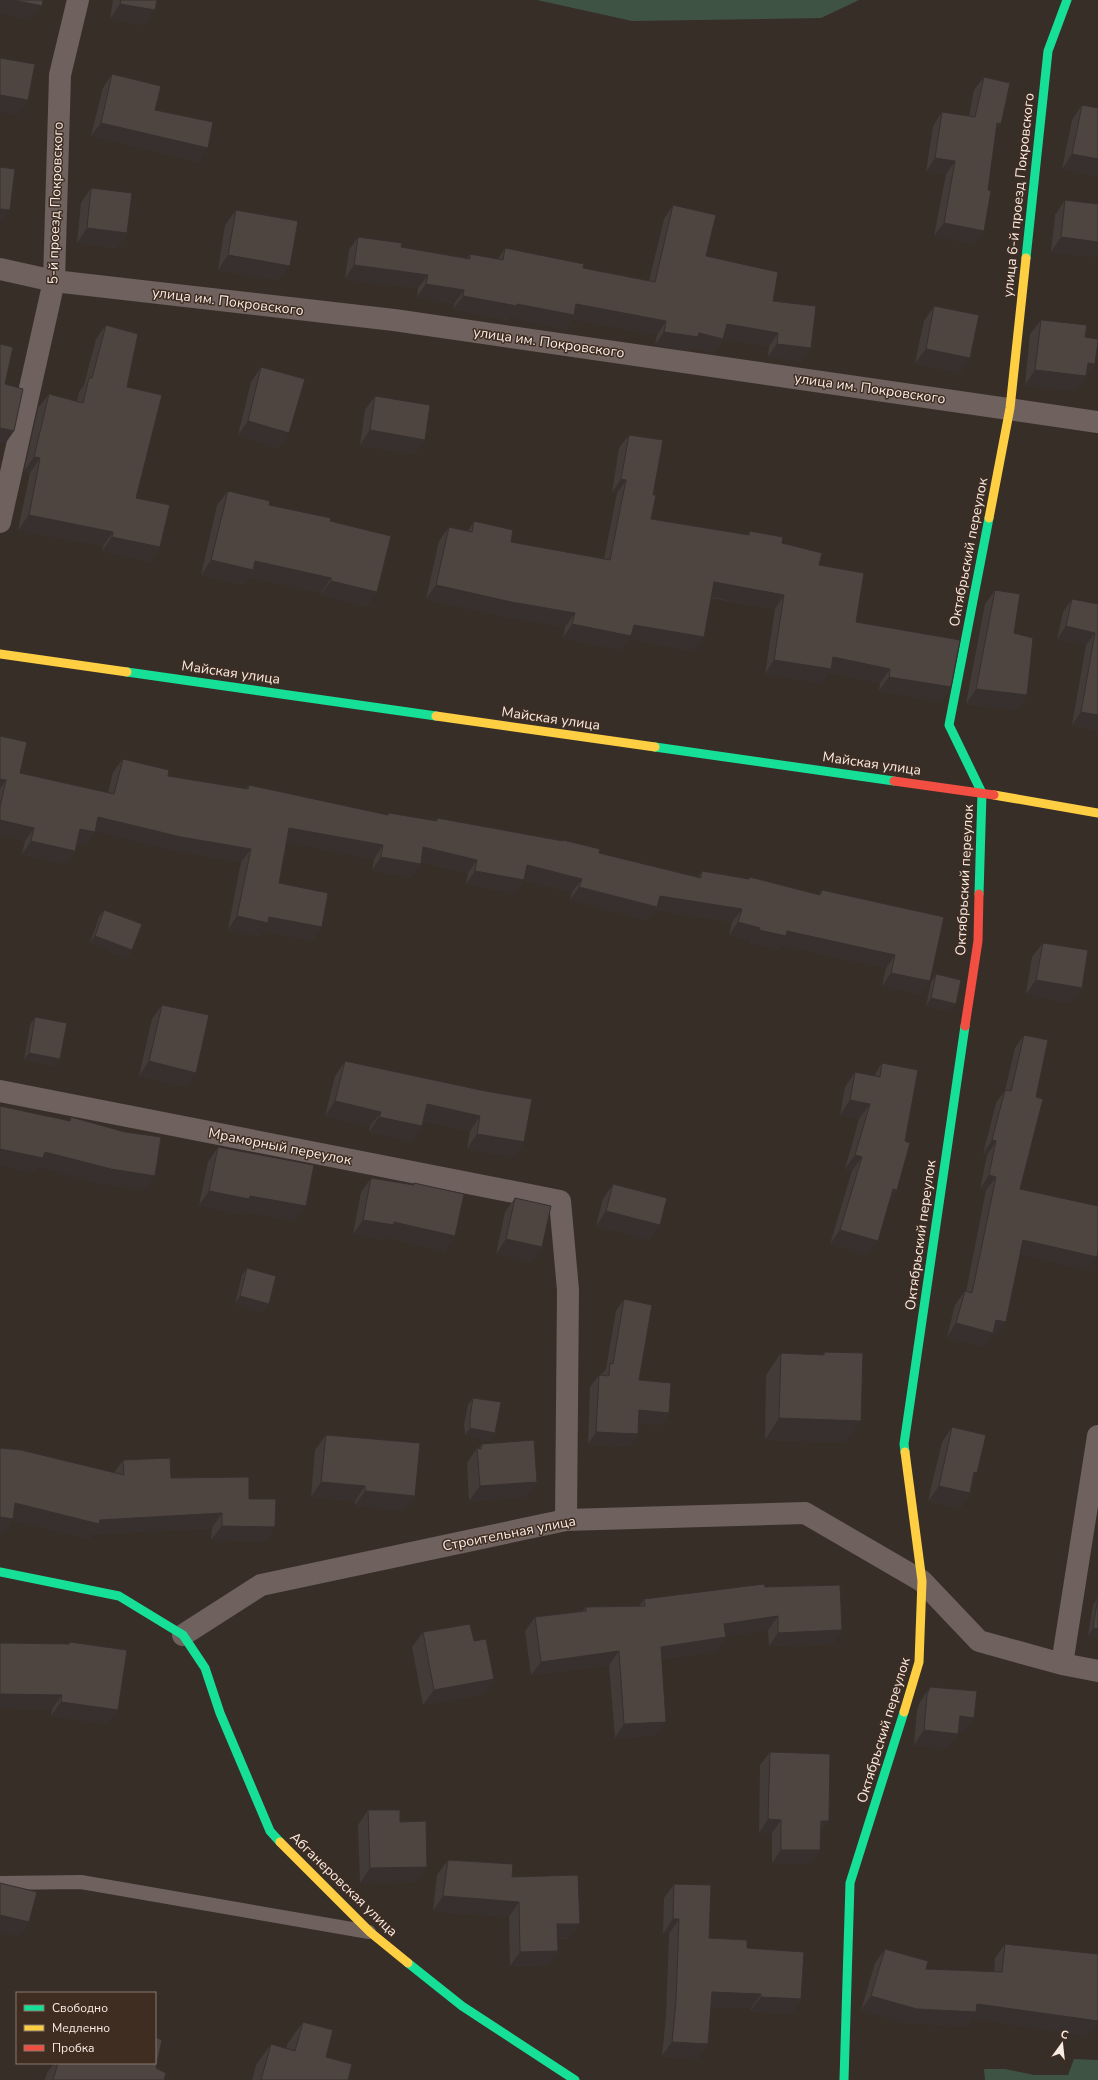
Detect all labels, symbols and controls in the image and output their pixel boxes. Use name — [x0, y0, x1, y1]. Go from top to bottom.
street label: улица 6-й проезд Покровского — [998, 92, 1039, 298]
street label: 5-й проезд Покровского — [43, 121, 68, 285]
street label: улица им. Покровского — [151, 283, 305, 320]
street label: улица им. Покровского — [472, 322, 626, 363]
street label: улица им. Покровского — [793, 368, 947, 409]
street label: Октябрьский переулок — [945, 475, 992, 628]
street label: Майская улица — [180, 656, 281, 689]
street label: Майская улица — [500, 702, 601, 735]
street label: Майская улица — [821, 747, 922, 780]
street label: Октябрьский переулок — [951, 803, 978, 956]
street label: Мраморный переулок — [207, 1123, 354, 1170]
street label: Октябрьский переулок — [901, 1158, 941, 1311]
street label: Строительная улица — [441, 1511, 577, 1556]
street label: Октябрьский переулок — [852, 1654, 915, 1805]
street label: Абганеровская улица — [286, 1828, 402, 1941]
legend — [16, 1992, 156, 2064]
text: Свободно — [52, 2000, 108, 2016]
text: Медленно — [52, 2020, 110, 2036]
north arrow — [1042, 2024, 1082, 2064]
text: С — [1059, 2027, 1071, 2043]
text: Пробка — [52, 2040, 95, 2056]

